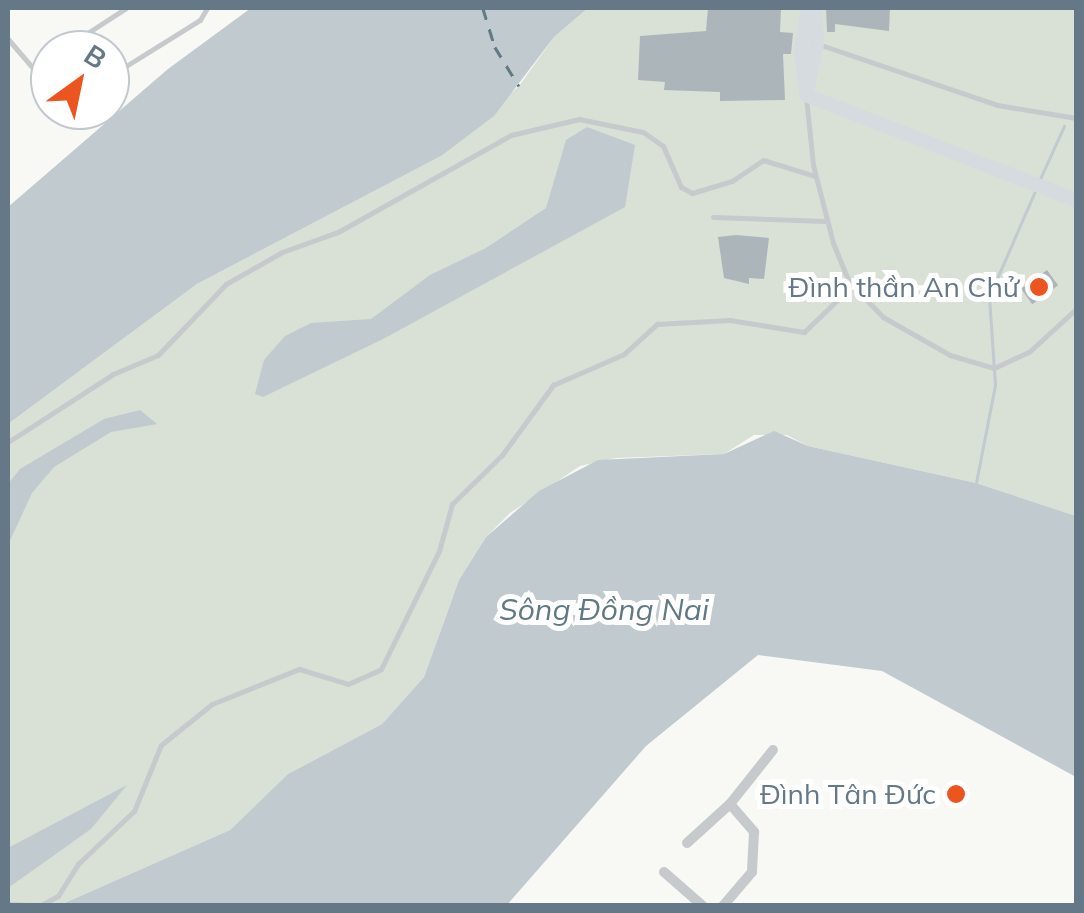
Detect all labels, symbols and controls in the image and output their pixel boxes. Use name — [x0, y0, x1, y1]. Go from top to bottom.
north arrow — [30, 30, 130, 130]
text: B — [78, 36, 113, 76]
place label: Đình thần An Chử — [789, 270, 1019, 304]
marker: Đình thần An Chử — [1028, 276, 1050, 298]
water label: Sông Đồng Nai — [499, 591, 709, 627]
place label: Đình Tân Đức — [760, 777, 936, 811]
marker: Đình Tân Đức — [945, 783, 967, 805]

